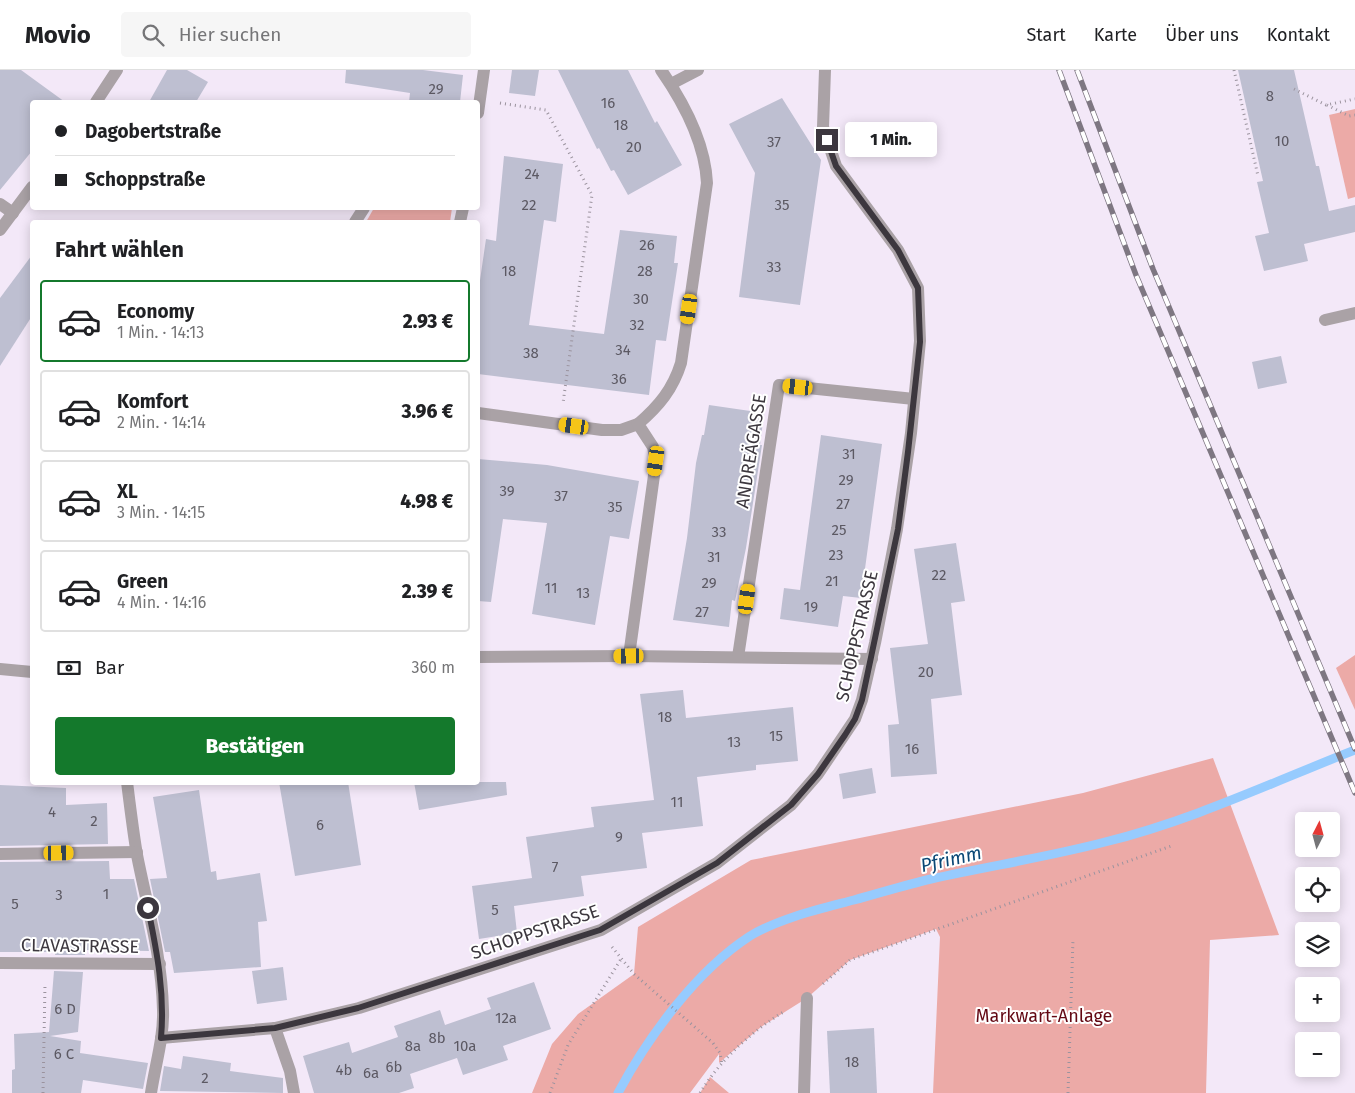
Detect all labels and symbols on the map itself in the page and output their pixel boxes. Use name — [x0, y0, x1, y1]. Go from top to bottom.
house number: 29 — [428, 80, 444, 98]
house number: 8 — [1266, 87, 1274, 105]
house number: 16 — [601, 94, 615, 112]
house number: 18 — [614, 116, 628, 134]
callout: 1 Min. — [844, 122, 937, 158]
route end — [816, 129, 838, 151]
house number: 10 — [1275, 132, 1289, 150]
house number: 37 — [767, 133, 781, 151]
house number: 20 — [626, 138, 642, 156]
house number: 24 — [524, 165, 540, 183]
house number: 22 — [522, 196, 536, 214]
house number: 35 — [774, 196, 790, 214]
house number: 26 — [639, 236, 655, 254]
house number: 33 — [767, 258, 781, 276]
house number: 18 — [502, 262, 516, 280]
house number: 28 — [637, 262, 653, 280]
house number: 30 — [633, 290, 649, 308]
car — [679, 293, 698, 325]
house number: 32 — [630, 316, 644, 334]
house number: 34 — [615, 341, 631, 359]
house number: 38 — [523, 344, 539, 362]
house number: 36 — [611, 370, 627, 388]
car — [782, 378, 813, 396]
street label: ANDREÄGASSE — [731, 392, 771, 510]
car — [558, 416, 589, 436]
car — [646, 445, 665, 477]
house number: 31 — [842, 445, 856, 463]
house number: 29 — [838, 471, 854, 489]
house number: 39 — [499, 482, 515, 500]
house number: 37 — [554, 487, 568, 505]
house number: 27 — [836, 495, 850, 513]
house number: 35 — [607, 498, 623, 516]
house number: 25 — [832, 521, 846, 539]
house number: 33 — [712, 523, 726, 541]
house number: 23 — [829, 546, 843, 564]
house number: 31 — [707, 548, 721, 566]
house number: 22 — [932, 566, 946, 584]
street label: SCHOPPSTRASSE — [831, 568, 883, 704]
house number: 21 — [825, 572, 839, 590]
house number: 29 — [701, 574, 717, 592]
house number: 11 — [545, 579, 557, 597]
car — [737, 583, 756, 615]
house number: 13 — [576, 584, 590, 602]
house number: 19 — [804, 598, 818, 616]
house number: 27 — [695, 603, 709, 621]
car — [613, 648, 644, 664]
house number: 20 — [918, 663, 934, 681]
house number: 18 — [658, 708, 672, 726]
house number: 15 — [769, 727, 783, 745]
house number: 13 — [727, 733, 741, 751]
house number: 16 — [905, 740, 919, 758]
house number: 11 — [671, 793, 683, 811]
house number: 4 — [48, 803, 56, 821]
house number: 2 — [90, 812, 98, 830]
north arrow — [1295, 812, 1340, 858]
house number: 6 — [316, 816, 324, 834]
house number: 9 — [615, 828, 623, 846]
water label: Pfrimm — [918, 841, 984, 877]
car — [43, 845, 74, 861]
house number: 7 — [552, 858, 559, 876]
house number: 1 — [103, 885, 109, 903]
house number: 3 — [55, 886, 63, 904]
house number: 5 — [11, 895, 19, 913]
route start — [137, 897, 159, 919]
street label: SCHOPPSTRASSE — [468, 900, 602, 964]
house number: 5 — [491, 901, 499, 919]
street label: CLAVASTRASSE — [21, 934, 139, 958]
house number: 6 D — [54, 1000, 76, 1018]
park label: Markwart-Anlage — [976, 1005, 1112, 1027]
house number: 12a — [495, 1009, 517, 1027]
house number: 8b — [428, 1029, 446, 1047]
house number: 8a — [405, 1037, 421, 1055]
house number: 10a — [453, 1037, 477, 1055]
house number: 6 C — [54, 1045, 75, 1063]
house number: 18 — [845, 1053, 859, 1071]
house number: 6b — [386, 1058, 402, 1076]
house number: 4b — [336, 1061, 352, 1079]
house number: 6a — [363, 1064, 379, 1082]
house number: 2 — [201, 1069, 209, 1087]

